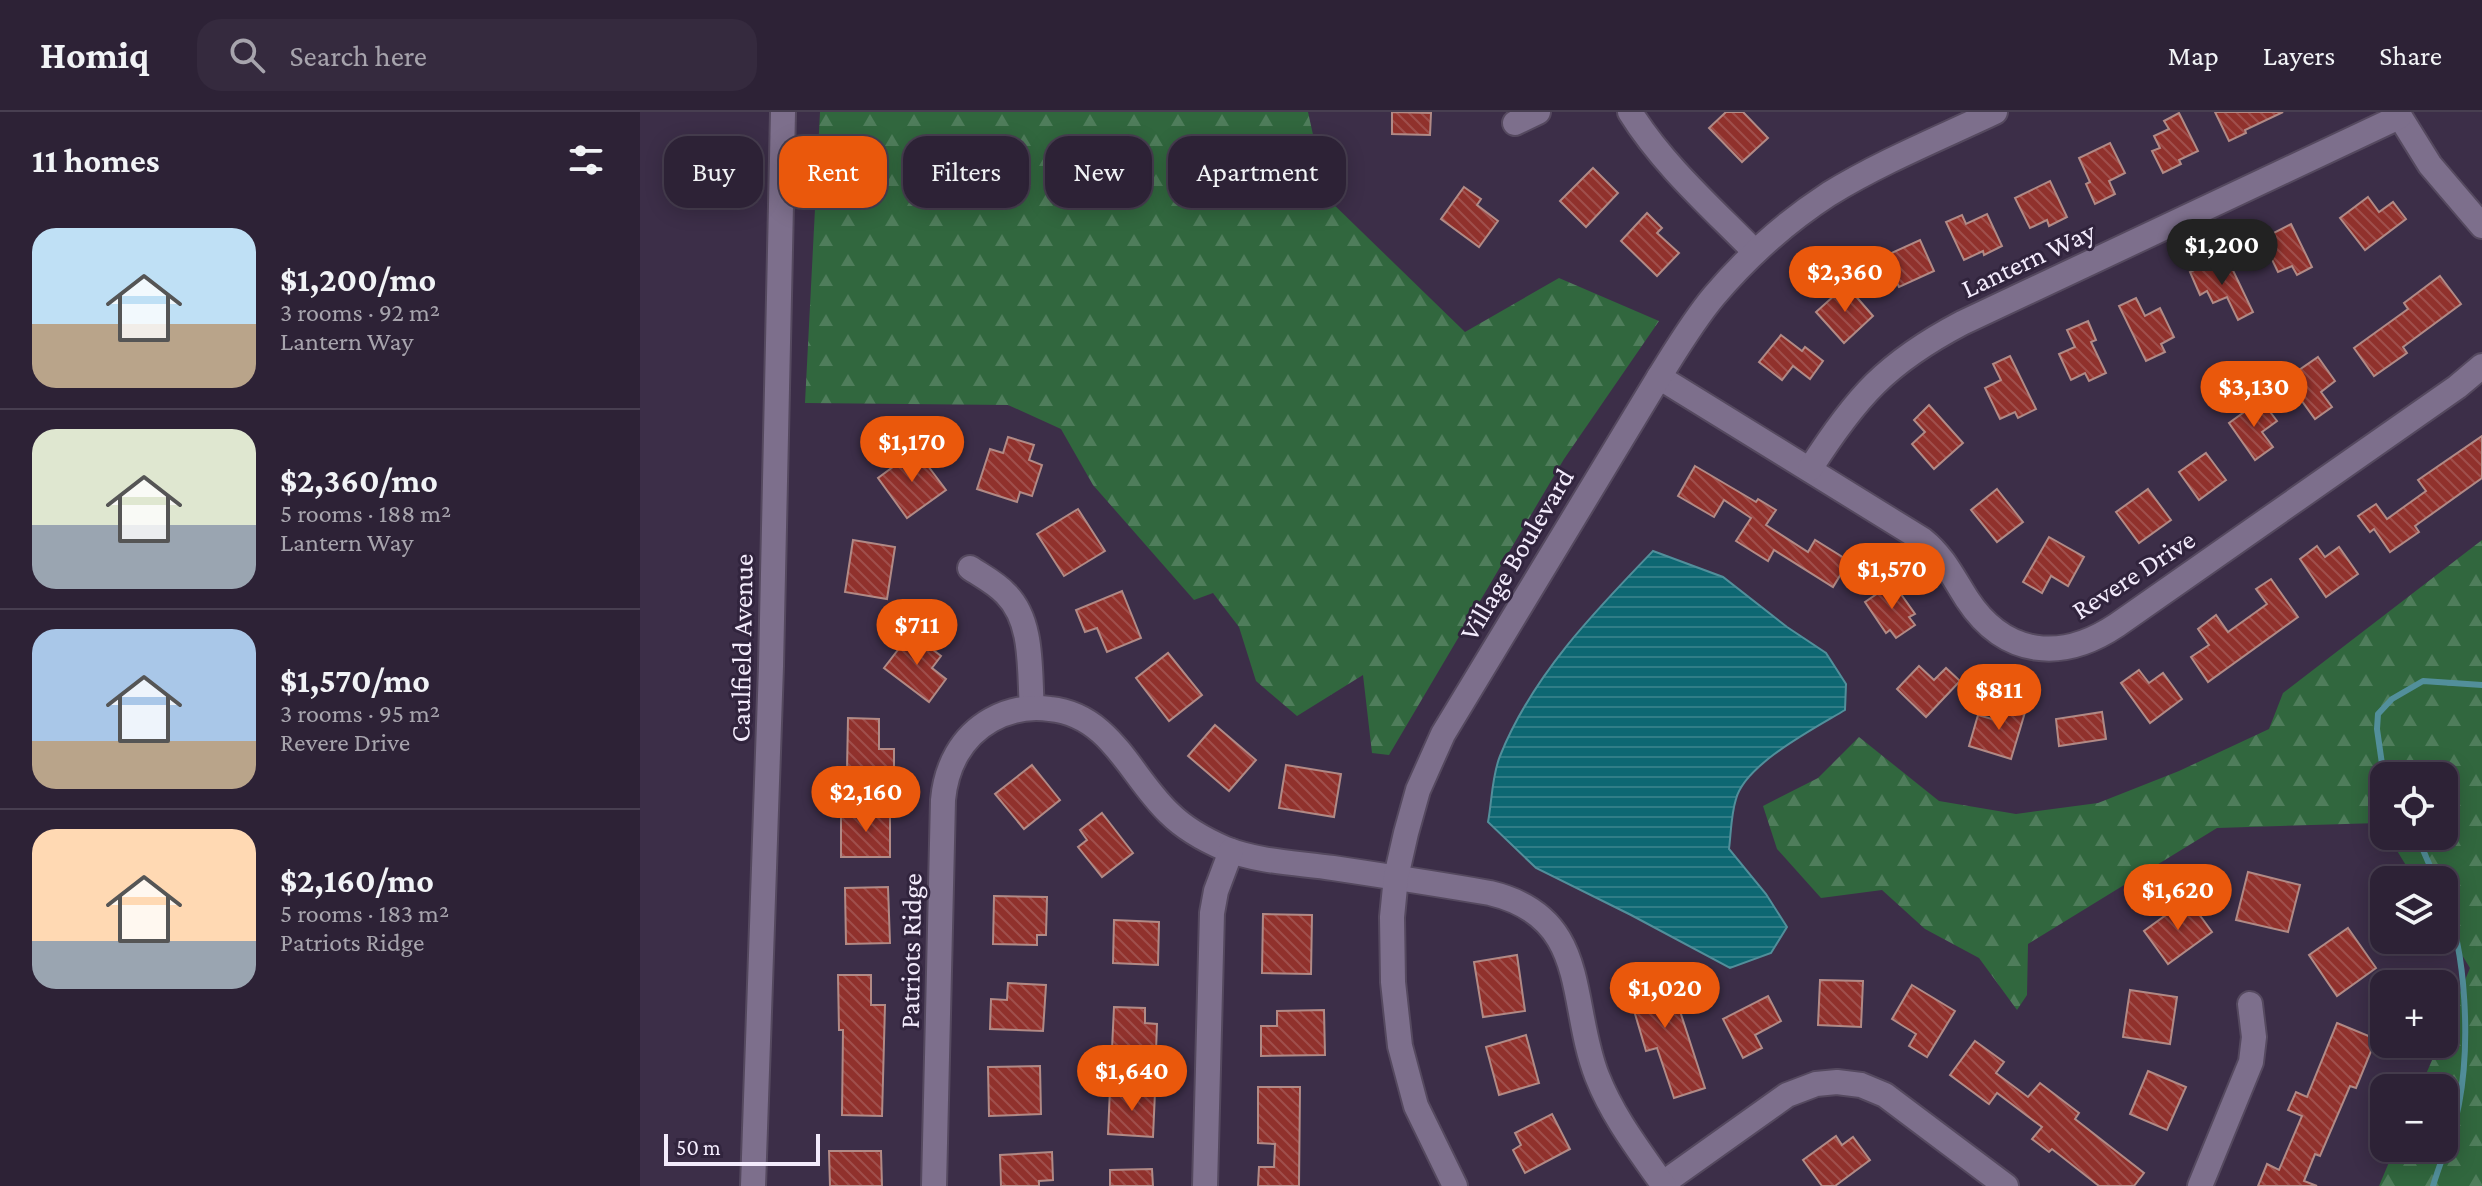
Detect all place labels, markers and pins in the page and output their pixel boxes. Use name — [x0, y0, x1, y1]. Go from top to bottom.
pin: $1,200 — [2157, 219, 2287, 287]
pin: $2,360 — [1780, 246, 1910, 314]
pin: $3,130 — [2189, 361, 2319, 429]
pin: $1,170 — [847, 416, 977, 484]
pin: $1,570 — [1827, 543, 1957, 611]
pin: $711 — [870, 599, 964, 667]
pin: $811 — [1952, 664, 2046, 732]
pin: $2,160 — [801, 766, 931, 834]
pin: $1,620 — [2113, 864, 2243, 932]
pin: $1,020 — [1600, 962, 1730, 1030]
pin: $1,640 — [1067, 1045, 1197, 1113]

